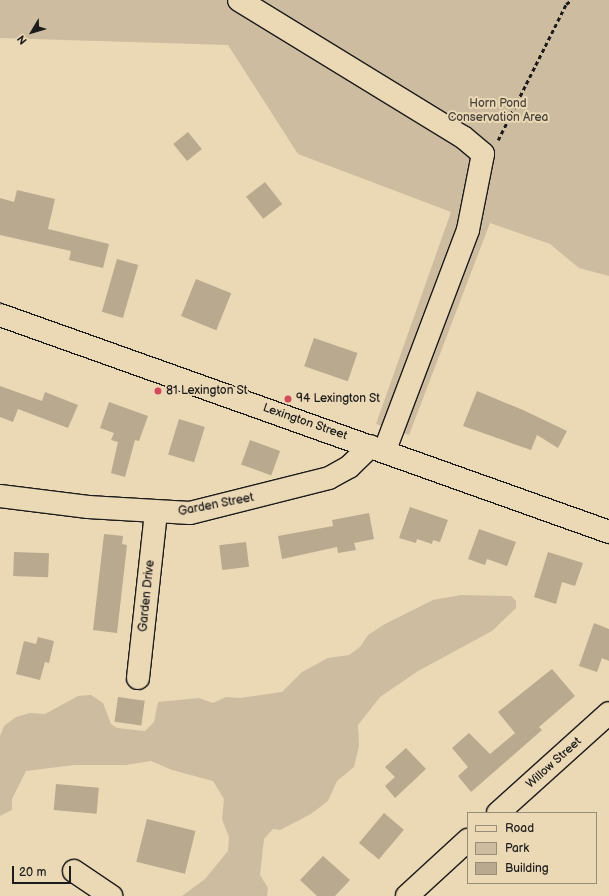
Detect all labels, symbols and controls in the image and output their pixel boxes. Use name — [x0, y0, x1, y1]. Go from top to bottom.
north arrow — [12, 12, 52, 52]
text: N — [14, 32, 30, 47]
park label: Horn Pond Conservation Area — [448, 97, 548, 125]
place label: 81 Lexington St — [166, 384, 248, 398]
marker: 81 Lexington St — [153, 386, 163, 396]
place label: 94 Lexington St — [296, 392, 380, 406]
marker: 94 Lexington St — [283, 394, 293, 404]
street label: Lexington Street — [261, 401, 349, 443]
street label: Garden Street — [177, 491, 255, 519]
street label: Garden Drive — [136, 559, 158, 633]
street label: Willow Street — [523, 734, 585, 792]
legend — [467, 812, 597, 884]
text: Road — [505, 821, 534, 836]
text: Park — [505, 841, 529, 856]
scale bar — [14, 858, 73, 884]
text: Building — [505, 861, 549, 876]
text: 20 m — [19, 865, 46, 880]

